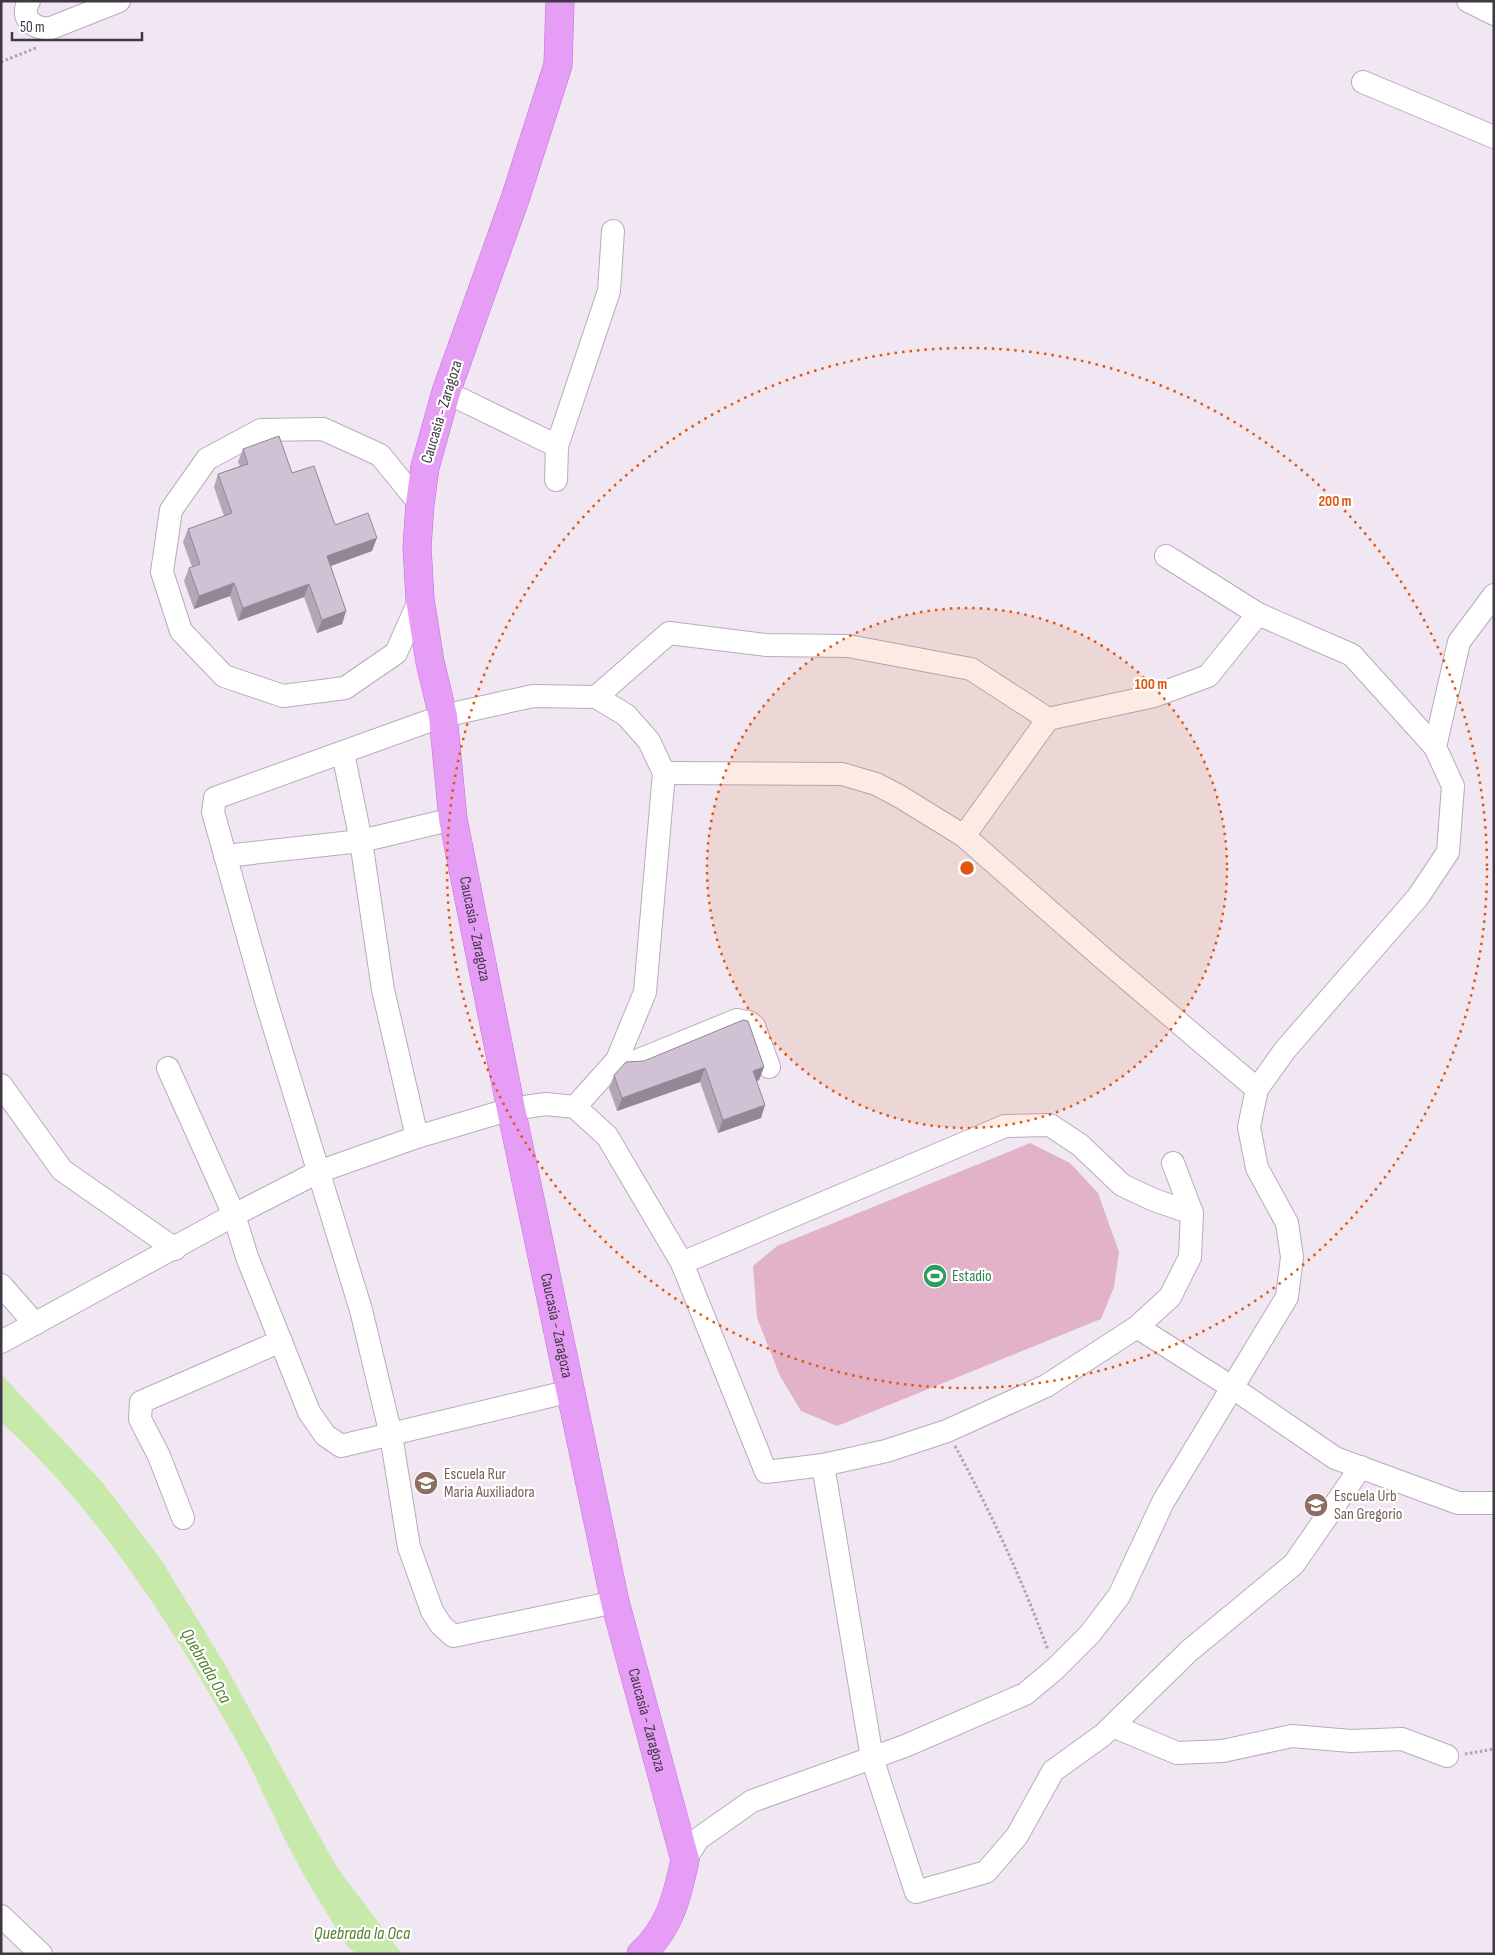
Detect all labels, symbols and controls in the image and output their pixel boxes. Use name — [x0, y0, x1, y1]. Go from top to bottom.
scale bar — [12, 10, 142, 42]
text: 50 m — [20, 18, 45, 37]
street label: Caucasia - Zaragoza — [417, 358, 467, 466]
text: 200 m — [1318, 492, 1352, 511]
text: 100 m — [1135, 675, 1167, 694]
centre of rings — [958, 859, 976, 877]
street label: Caucasia - Zaragoza — [455, 875, 495, 983]
sports icon: Estadio — [922, 1263, 948, 1289]
place label: Estadio — [952, 1267, 992, 1286]
street label: Caucasia - Zaragoza — [536, 1271, 577, 1380]
place label: Escuela Rur Maria Auxiliadora — [444, 1465, 535, 1502]
school or university icon: Escuela Rur Maria Auxiliadora — [413, 1470, 439, 1496]
place label: Escuela Urb San Gregorio — [1334, 1487, 1402, 1524]
school or university icon: Escuela Urb San Gregorio — [1303, 1492, 1329, 1518]
water label: Quebrada Oca — [176, 1625, 236, 1708]
street label: Caucasia - Zaragoza — [624, 1666, 670, 1774]
water label: Quebrada la Oca — [314, 1923, 411, 1944]

